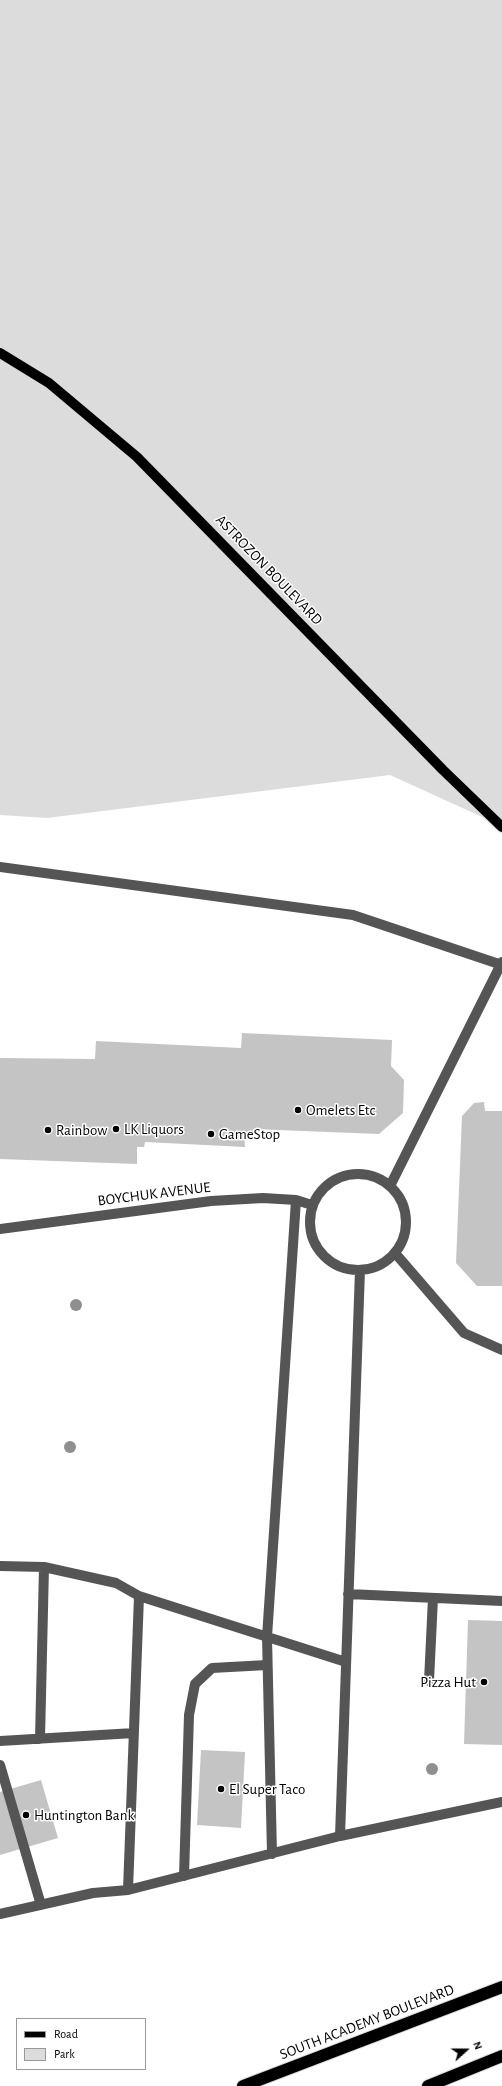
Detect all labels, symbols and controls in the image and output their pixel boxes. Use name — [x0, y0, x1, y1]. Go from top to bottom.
street label: ASTROZON BOULEVARD — [212, 511, 326, 629]
place label: Omelets Etc — [306, 1101, 375, 1119]
marker: Omelets Etc — [293, 1105, 303, 1115]
place label: LK Liquors — [124, 1120, 184, 1138]
place label: Rainbow — [56, 1121, 107, 1139]
marker: LK Liquors — [111, 1124, 121, 1134]
marker: Rainbow — [43, 1125, 53, 1135]
place label: GameStop — [219, 1125, 280, 1143]
marker: GameStop — [206, 1129, 216, 1139]
street label: BOYCHUK AVENUE — [97, 1178, 211, 1210]
place label: Pizza Hut — [420, 1673, 476, 1691]
marker: Pizza Hut — [479, 1677, 489, 1687]
place label: El Super Taco — [229, 1780, 305, 1798]
marker: El Super Taco — [216, 1784, 226, 1794]
place label: Huntington Bank — [34, 1806, 134, 1824]
marker: Huntington Bank — [21, 1810, 31, 1820]
street label: SOUTH ACADEMY BOULEVARD — [277, 1980, 457, 2064]
legend — [16, 2018, 146, 2070]
text: Road — [54, 2028, 78, 2040]
north arrow — [446, 2030, 486, 2070]
text: N — [471, 2040, 484, 2051]
text: Park — [54, 2048, 75, 2060]

